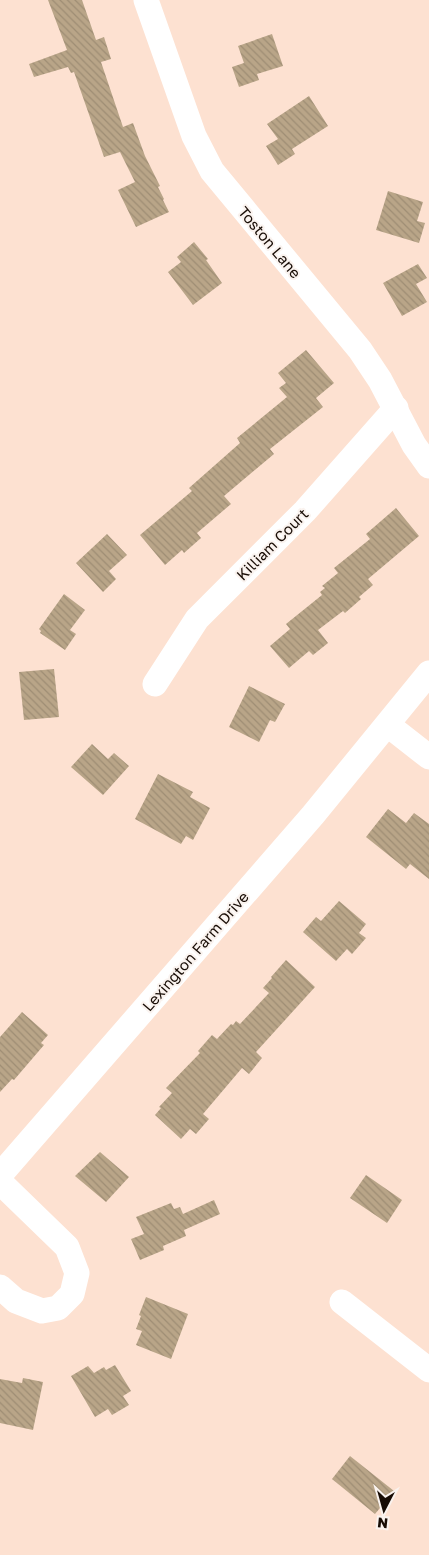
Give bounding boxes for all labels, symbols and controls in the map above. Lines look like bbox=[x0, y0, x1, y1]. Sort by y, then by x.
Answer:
street label: Toston Lane bbox=[235, 203, 305, 282]
street label: Killiam Court bbox=[232, 504, 312, 584]
street label: Lexington Farm Drive bbox=[138, 887, 252, 1015]
north arrow bbox=[359, 1485, 409, 1535]
text: N bbox=[376, 1514, 389, 1532]

